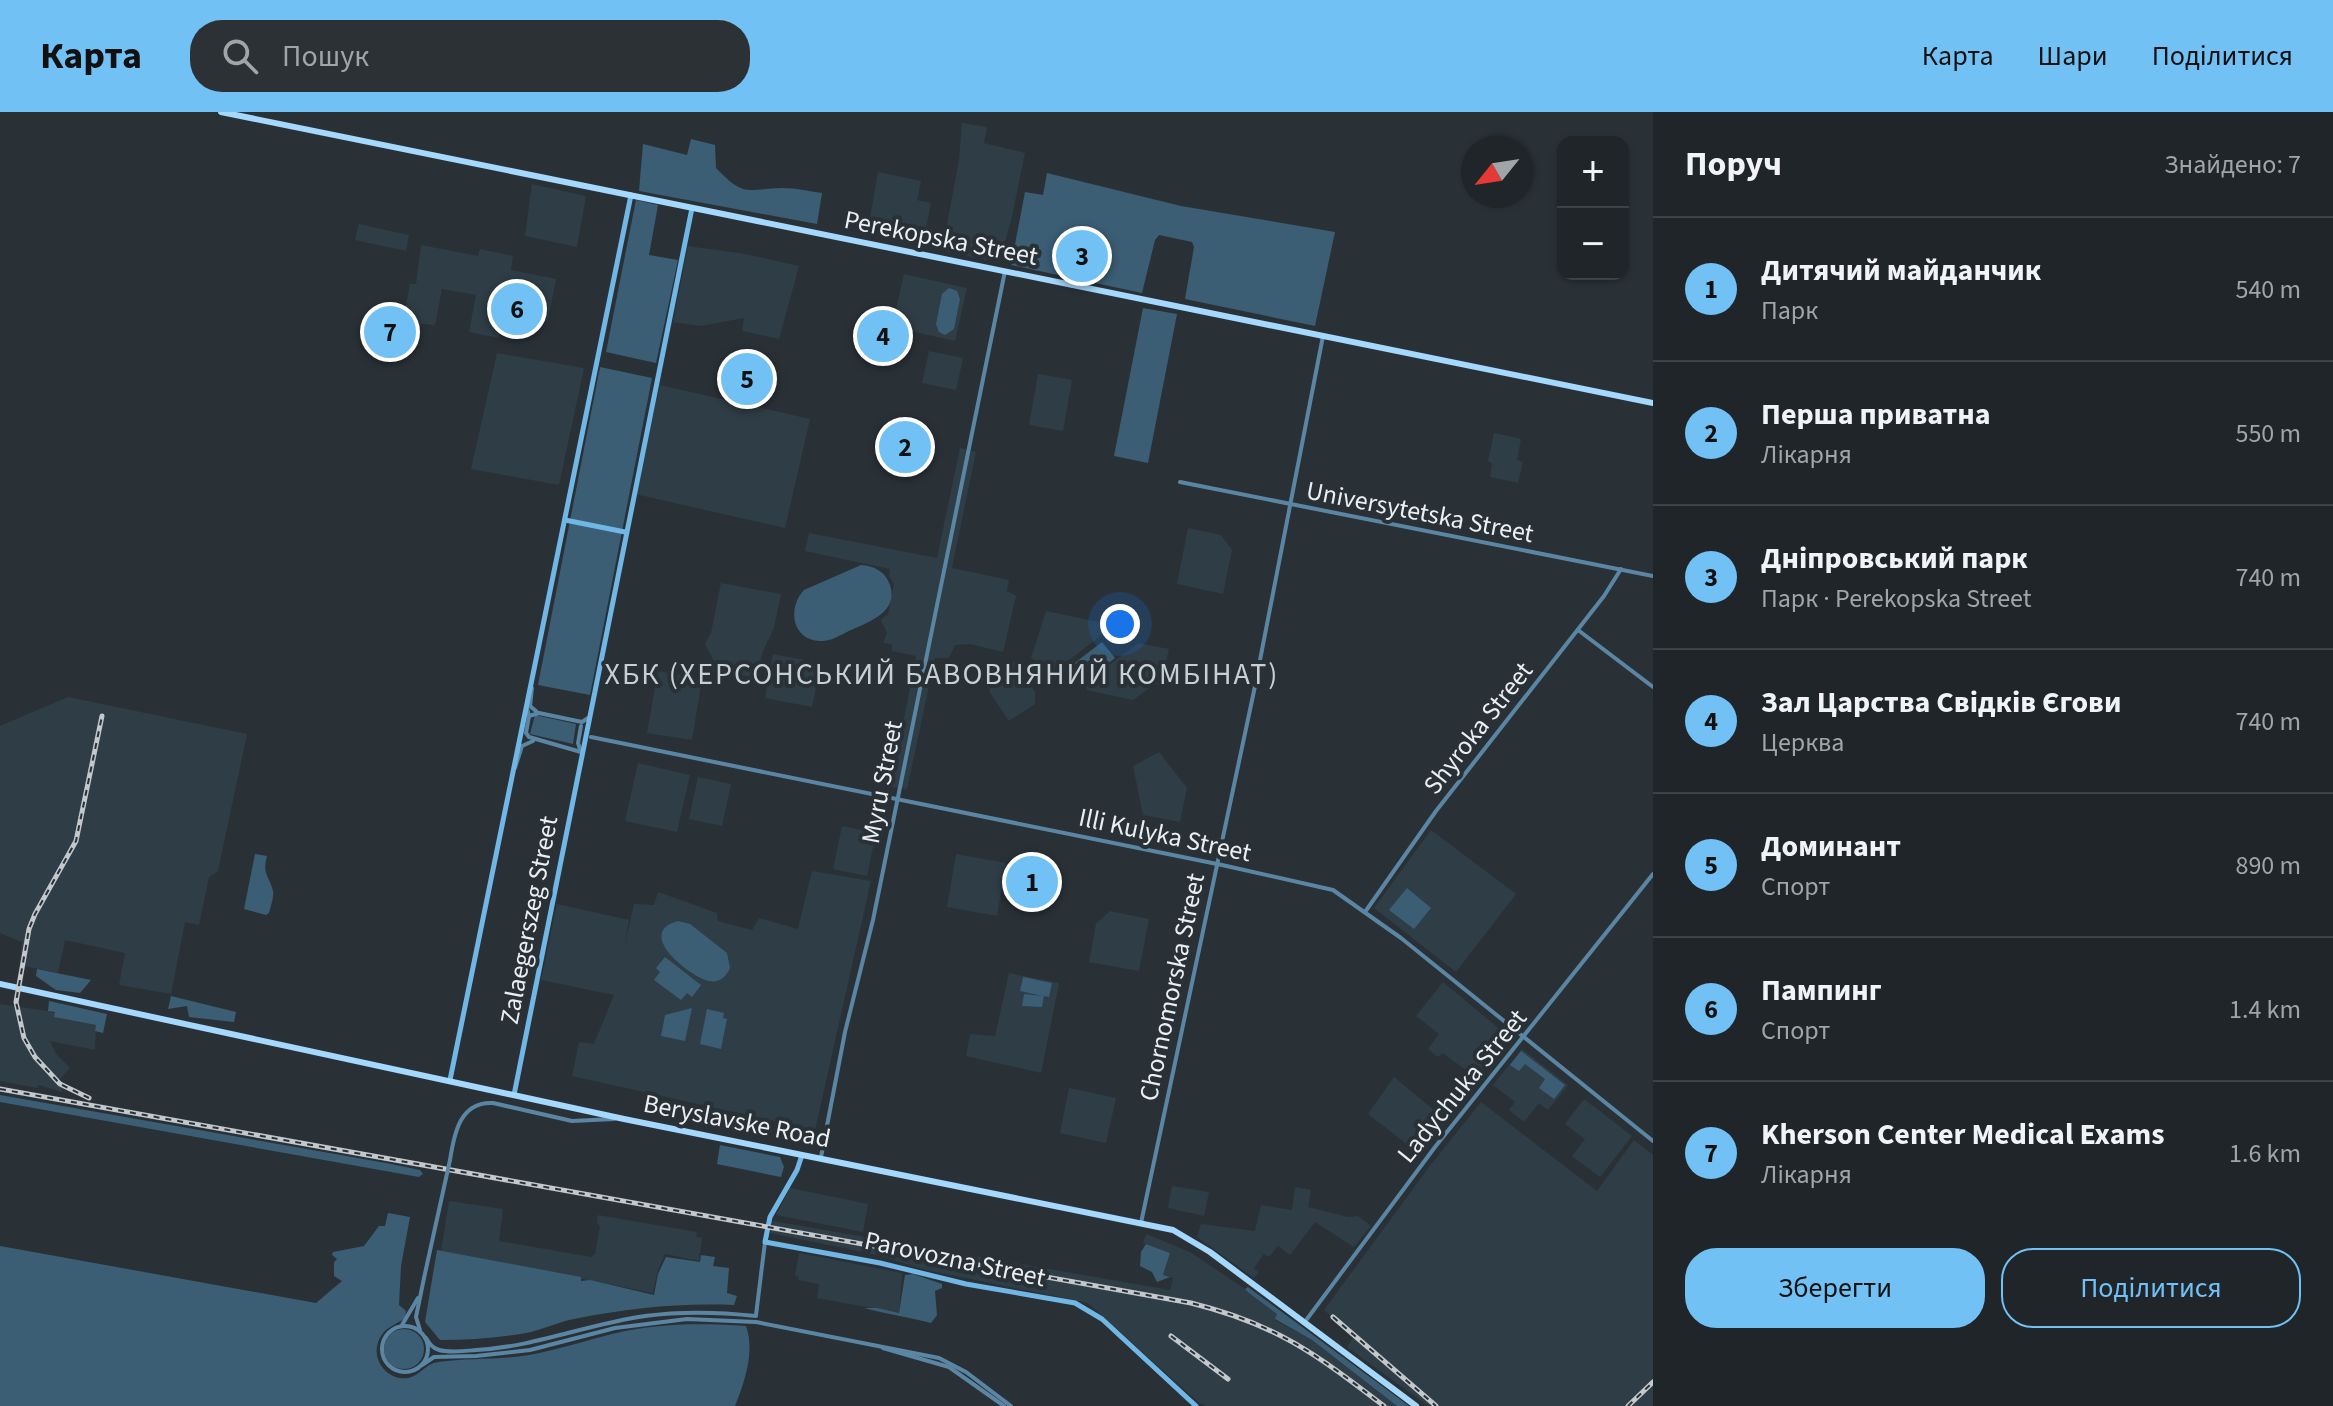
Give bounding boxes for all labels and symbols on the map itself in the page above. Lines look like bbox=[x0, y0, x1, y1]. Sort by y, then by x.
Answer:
north arrow bbox=[1461, 136, 1533, 208]
street label: Perekopska Street bbox=[841, 201, 1041, 275]
pin: 3 bbox=[1056, 226, 1108, 286]
pin: 6 bbox=[491, 279, 543, 339]
pin: 7 bbox=[364, 302, 416, 362]
pin: 4 bbox=[857, 306, 909, 366]
pin: 5 bbox=[721, 349, 773, 409]
pin: 2 bbox=[879, 417, 931, 477]
street label: Universytetska Street bbox=[1303, 472, 1537, 552]
your location bbox=[1100, 604, 1140, 644]
district label: ХБК (ХЕРСОНСЬКИЙ БАВОВНЯНИЙ КОМБІНАТ) bbox=[605, 653, 1279, 696]
street label: Shyroka Street bbox=[1414, 654, 1542, 802]
street label: Myru Street bbox=[852, 717, 912, 847]
street label: Illi Kulyka Street bbox=[1075, 799, 1255, 871]
street label: Zalaegerszeg Street bbox=[491, 813, 567, 1027]
pin: 1 bbox=[1006, 852, 1058, 912]
street label: Chornomorska Street bbox=[1130, 870, 1214, 1104]
street label: Ladychuka Street bbox=[1388, 1001, 1536, 1171]
street label: Beryslavske Road bbox=[640, 1085, 834, 1157]
street label: Parovozna Street bbox=[861, 1222, 1049, 1296]

